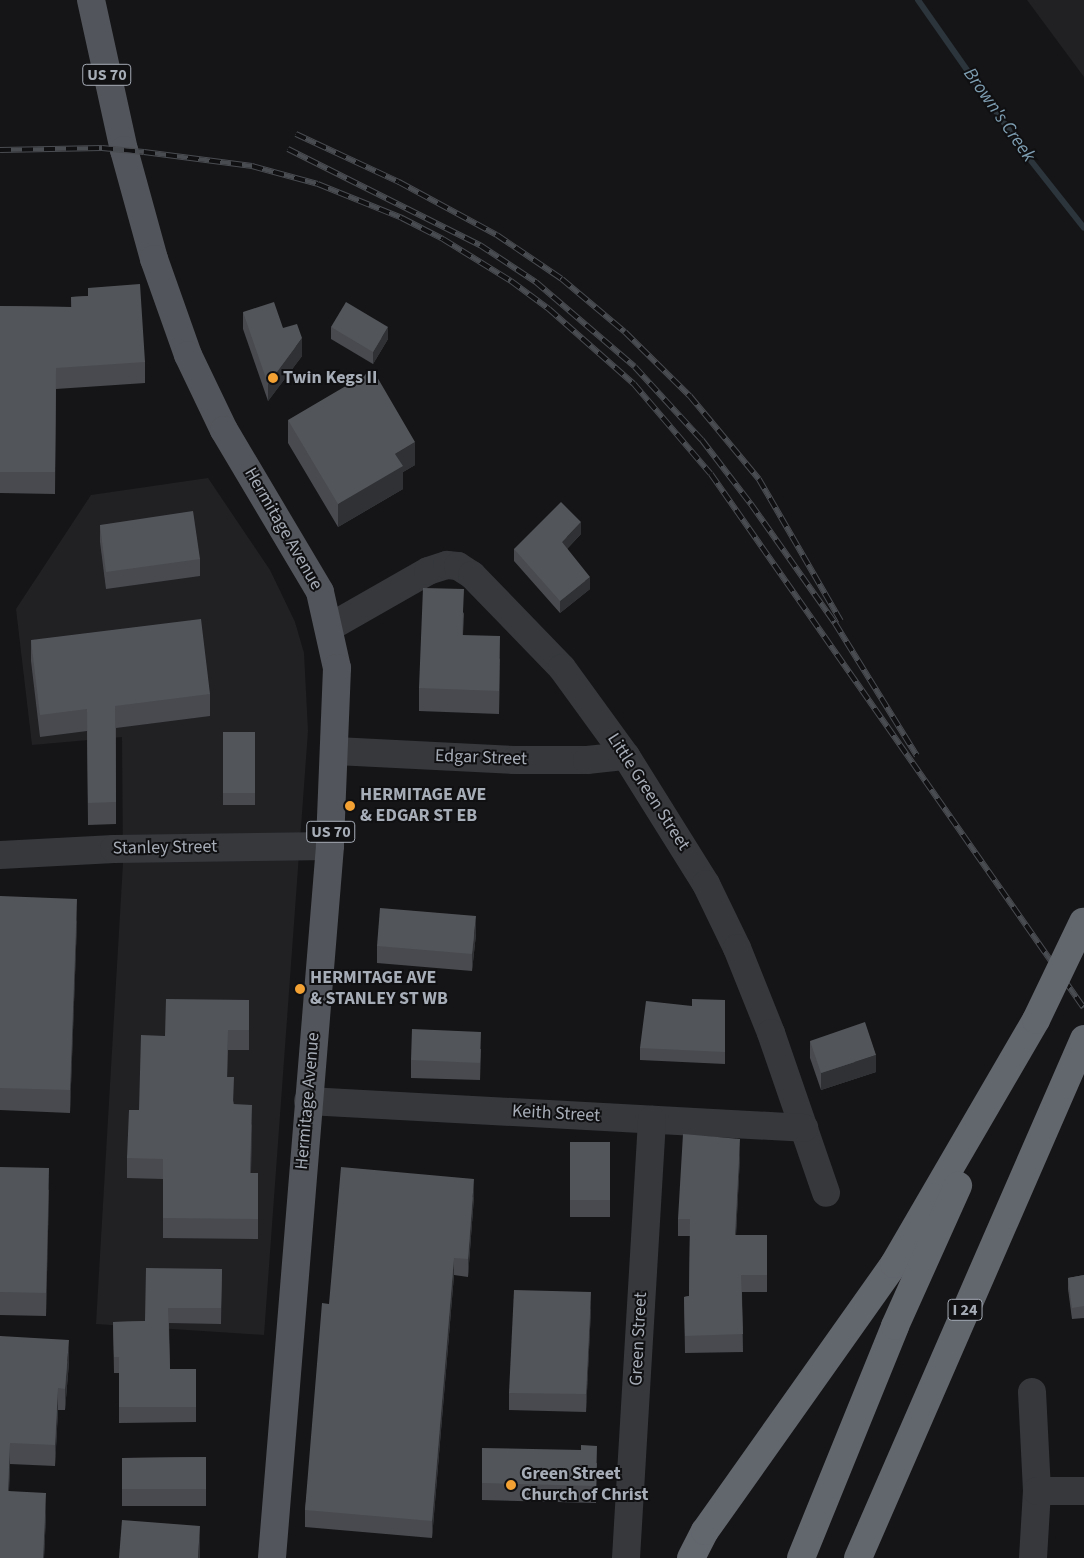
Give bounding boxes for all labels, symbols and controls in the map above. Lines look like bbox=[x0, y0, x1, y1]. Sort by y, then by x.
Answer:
road number: US 70 bbox=[82, 62, 132, 88]
water label: Brown's Creek bbox=[958, 63, 1040, 167]
place label: Twin Kegs II bbox=[283, 367, 377, 389]
marker: Twin Kegs II bbox=[267, 372, 279, 384]
street label: Hermitage Avenue bbox=[239, 464, 327, 594]
street label: Little Green Street bbox=[602, 729, 694, 855]
street label: Edgar Street bbox=[435, 746, 527, 770]
place label: HERMITAGE AVE & EDGAR ST EB bbox=[360, 785, 486, 828]
marker: HERMITAGE AVE & EDGAR ST EB bbox=[344, 800, 356, 812]
road number: US 70 bbox=[306, 819, 356, 846]
street label: Stanley Street bbox=[113, 836, 217, 860]
place label: HERMITAGE AVE & STANLEY ST WB bbox=[310, 968, 448, 1011]
marker: HERMITAGE AVE & STANLEY ST WB bbox=[294, 983, 306, 995]
street label: Hermitage Avenue bbox=[291, 1031, 325, 1171]
street label: Keith Street bbox=[511, 1101, 601, 1127]
street label: Green Street bbox=[626, 1292, 652, 1386]
road number: I 24 bbox=[948, 1296, 982, 1324]
place label: Green Street Church of Christ bbox=[521, 1464, 648, 1506]
marker: Green Street Church of Christ bbox=[505, 1479, 517, 1491]

